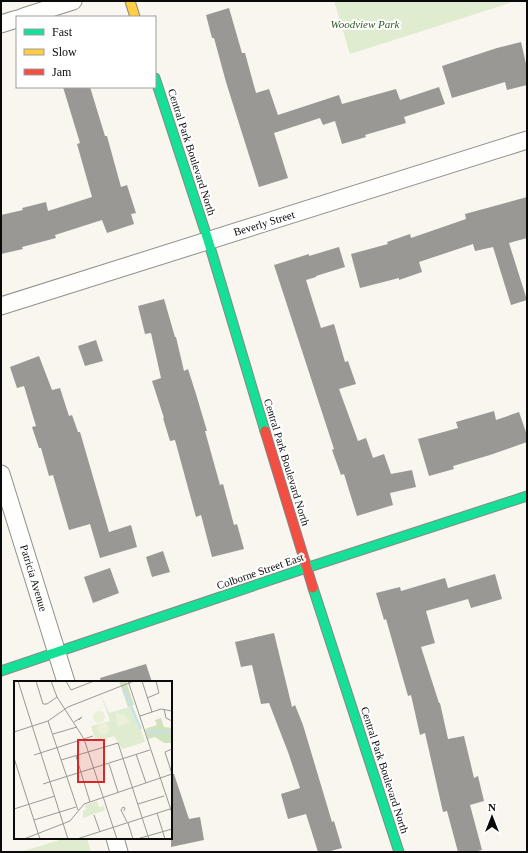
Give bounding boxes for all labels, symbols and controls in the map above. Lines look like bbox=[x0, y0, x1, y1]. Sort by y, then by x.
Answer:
legend bbox=[16, 16, 156, 88]
park label: Woodview Park bbox=[331, 18, 401, 30]
text: Fast bbox=[52, 25, 73, 39]
text: Slow bbox=[52, 45, 77, 59]
text: Jam bbox=[52, 65, 72, 79]
street label: Central Park Boulevard North bbox=[166, 87, 218, 217]
street label: Beverly Street bbox=[232, 208, 296, 238]
street label: Central Park Boulevard North bbox=[262, 397, 312, 527]
street label: Patricia Avenue bbox=[18, 543, 50, 613]
street label: Colborne Street East bbox=[215, 551, 305, 591]
inset map bbox=[14, 681, 172, 839]
street label: Central Park Boulevard North bbox=[359, 705, 411, 835]
north arrow bbox=[472, 797, 512, 837]
text: N bbox=[488, 801, 496, 813]

